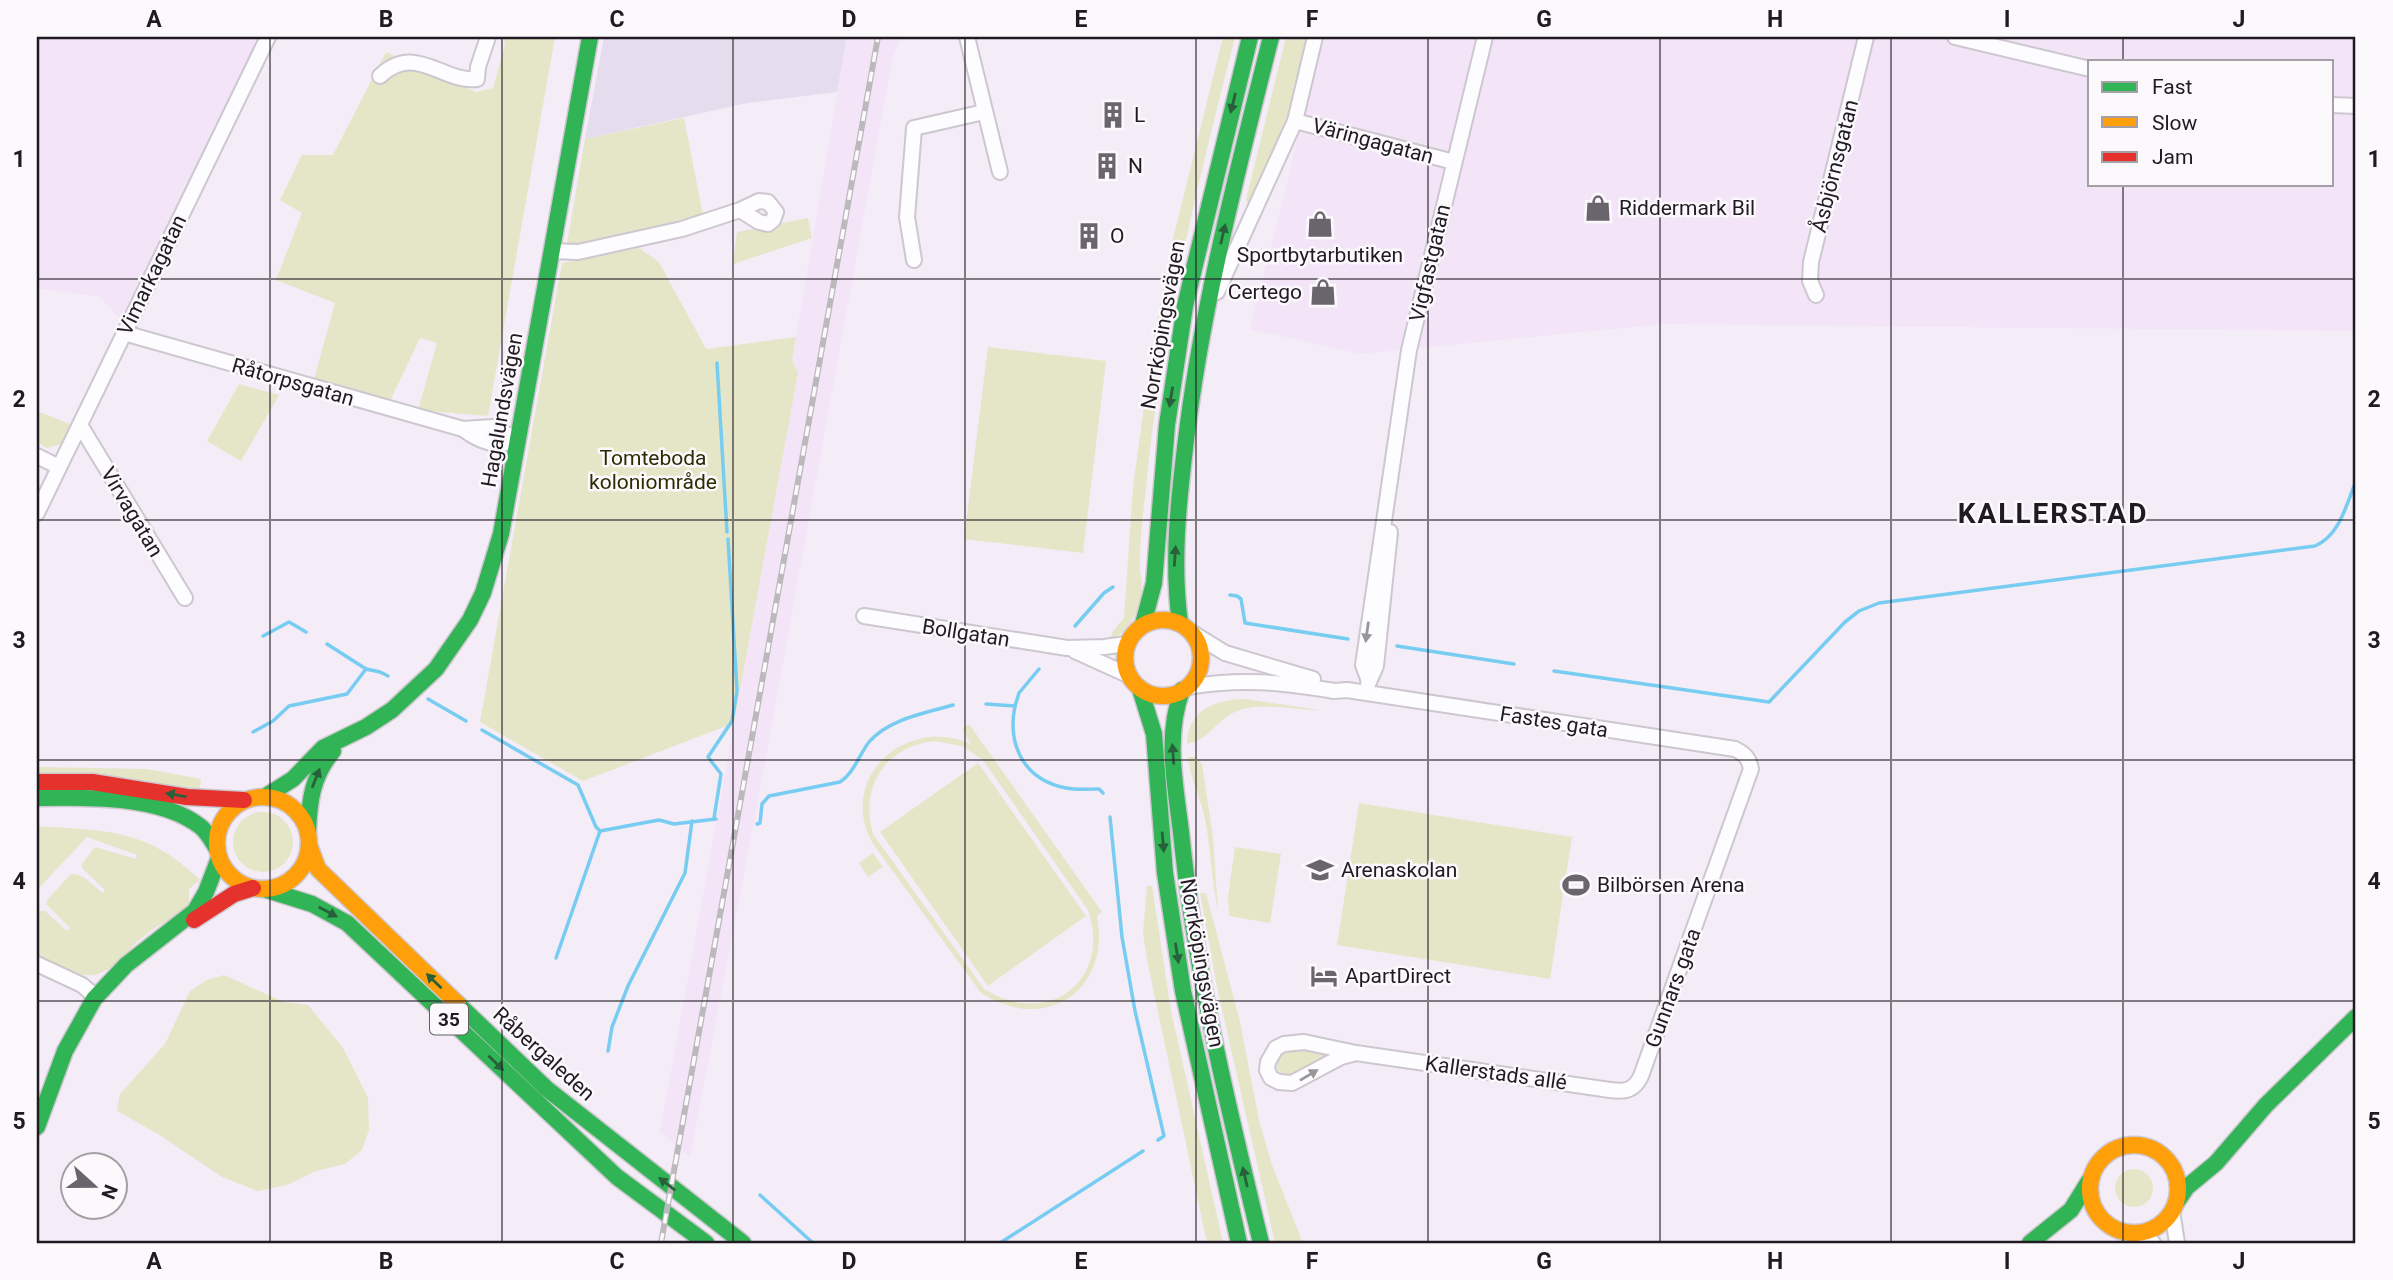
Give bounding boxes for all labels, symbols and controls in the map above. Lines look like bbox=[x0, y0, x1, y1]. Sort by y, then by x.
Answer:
text: A bbox=[146, 6, 162, 33]
text: B bbox=[379, 6, 393, 33]
text: C bbox=[609, 6, 625, 33]
text: D bbox=[842, 6, 856, 33]
text: E bbox=[1075, 6, 1088, 33]
text: F bbox=[1306, 6, 1319, 33]
text: G bbox=[1536, 6, 1552, 33]
text: H bbox=[1767, 6, 1783, 33]
text: I bbox=[2004, 6, 2010, 33]
text: J bbox=[2233, 6, 2245, 33]
legend bbox=[2088, 60, 2334, 186]
text: Fast bbox=[2152, 75, 2193, 99]
one-way arrow bbox=[1227, 92, 1238, 114]
street label: Åsbjörnsgatan bbox=[1807, 97, 1863, 235]
building icon: L bbox=[1098, 100, 1128, 130]
place label: L bbox=[1134, 103, 1145, 127]
text: Slow bbox=[2152, 111, 2198, 135]
street label: Väringagatan bbox=[1310, 113, 1436, 169]
text: Jam bbox=[2152, 145, 2193, 169]
text: 1 bbox=[12, 146, 26, 173]
text: 1 bbox=[2367, 146, 2381, 173]
building icon: N bbox=[1092, 151, 1122, 181]
place label: N bbox=[1128, 154, 1143, 178]
shop icon: Riddermark Bil bbox=[1583, 193, 1613, 223]
place label: Riddermark Bil bbox=[1619, 196, 1755, 220]
street label: Vigfastgatan bbox=[1405, 202, 1455, 324]
shop icon: Sportbytarbutiken bbox=[1305, 209, 1335, 239]
street label: Vimarkagatan bbox=[113, 211, 191, 339]
building icon: O bbox=[1074, 221, 1104, 251]
one-way arrow bbox=[1218, 223, 1229, 245]
place label: O bbox=[1110, 224, 1124, 248]
street label: Norrköpingsvägen bbox=[1136, 239, 1190, 411]
place label: Sportbytarbutiken bbox=[1237, 243, 1403, 267]
shop icon: Certego bbox=[1308, 277, 1338, 307]
place label: Certego bbox=[1228, 280, 1302, 304]
street label: Hagalundsvägen bbox=[477, 331, 527, 489]
street label: Råtorpsgatan bbox=[229, 353, 357, 411]
text: 2 bbox=[12, 386, 26, 413]
one-way arrow bbox=[1166, 386, 1177, 408]
text: 2 bbox=[2367, 386, 2381, 413]
park label: Tomteboda koloniområde bbox=[589, 446, 717, 494]
street label: Virvagatan bbox=[96, 463, 168, 561]
district label: KALLERSTAD bbox=[1958, 497, 2148, 530]
one-way arrow bbox=[1170, 544, 1181, 566]
street label: Bollgatan bbox=[920, 614, 1012, 652]
one-way arrow bbox=[1361, 621, 1372, 643]
text: 3 bbox=[12, 627, 26, 654]
text: 3 bbox=[2367, 627, 2381, 654]
street label: Fastes gata bbox=[1498, 702, 1610, 742]
one-way arrow bbox=[1167, 743, 1178, 765]
one-way arrow bbox=[310, 768, 321, 789]
one-way arrow bbox=[165, 789, 187, 800]
one-way arrow bbox=[1158, 831, 1169, 853]
school or university icon: Arenaskolan bbox=[1305, 855, 1335, 885]
place label: Arenaskolan bbox=[1341, 858, 1457, 882]
text: 4 bbox=[12, 868, 26, 895]
text: 4 bbox=[2367, 868, 2381, 895]
sports icon: Bilbörsen Arena bbox=[1561, 870, 1591, 900]
place label: Bilbörsen Arena bbox=[1597, 873, 1745, 897]
street label: Norrköpingsvägen bbox=[1175, 877, 1229, 1049]
one-way arrow bbox=[318, 905, 338, 917]
street label: Gunnars gata bbox=[1640, 925, 1706, 1051]
one-way arrow bbox=[1172, 942, 1183, 964]
hotel icon: ApartDirect bbox=[1309, 961, 1339, 991]
place label: ApartDirect bbox=[1345, 964, 1451, 988]
one-way arrow bbox=[426, 973, 443, 989]
street label: Råbergaleden bbox=[488, 1002, 600, 1106]
road number: 35 bbox=[430, 1004, 468, 1035]
street label: Kallerstads allé bbox=[1424, 1051, 1568, 1095]
one-way arrow bbox=[487, 1055, 504, 1071]
one-way arrow bbox=[1300, 1069, 1319, 1081]
text: 5 bbox=[12, 1108, 26, 1135]
text: 5 bbox=[2367, 1108, 2381, 1135]
north arrow bbox=[60, 1150, 130, 1220]
one-way arrow bbox=[1239, 1166, 1250, 1188]
one-way arrow bbox=[658, 1177, 676, 1192]
text: N bbox=[96, 1182, 123, 1202]
text: A bbox=[146, 1248, 162, 1275]
text: B bbox=[379, 1248, 393, 1275]
text: C bbox=[609, 1248, 625, 1275]
text: D bbox=[842, 1248, 856, 1275]
text: E bbox=[1075, 1248, 1088, 1275]
text: F bbox=[1306, 1248, 1319, 1275]
text: G bbox=[1536, 1248, 1552, 1275]
text: H bbox=[1767, 1248, 1783, 1275]
text: I bbox=[2004, 1248, 2010, 1275]
text: J bbox=[2233, 1248, 2245, 1275]

